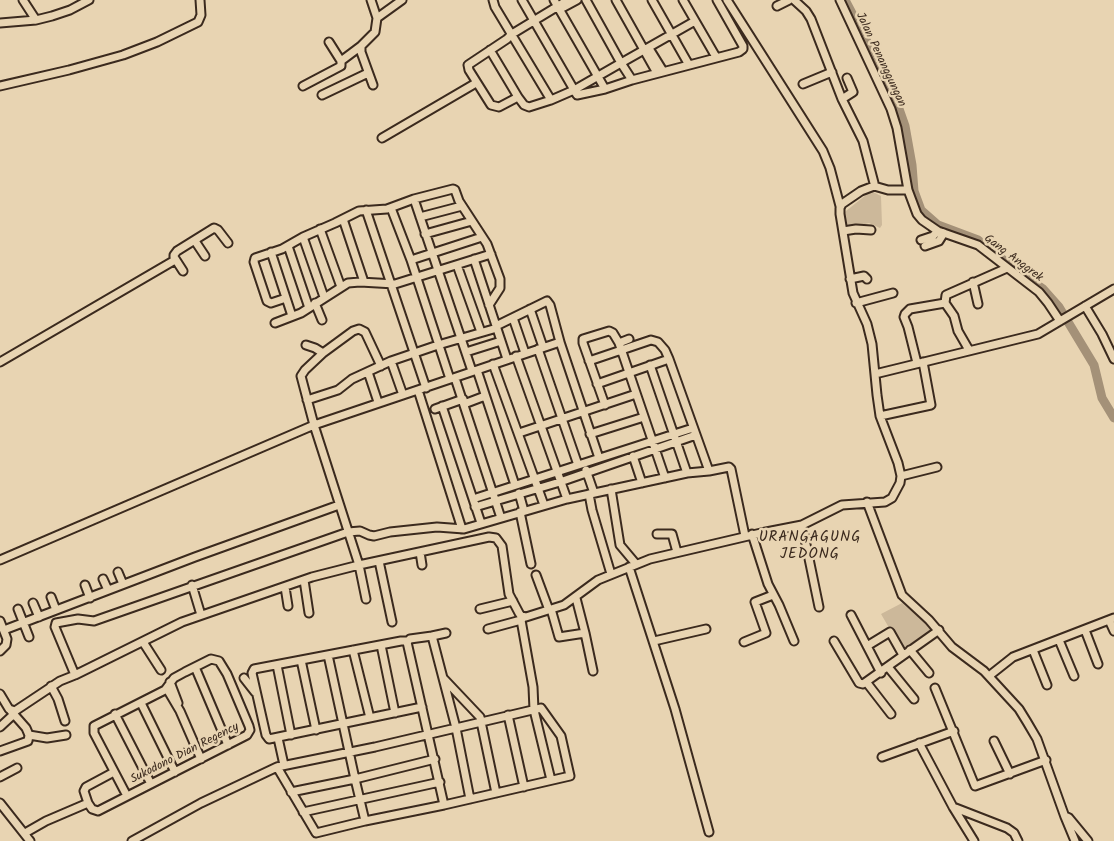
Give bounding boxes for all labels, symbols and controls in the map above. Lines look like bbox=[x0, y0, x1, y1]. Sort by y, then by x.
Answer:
street label: Jalan Penanggungan bbox=[852, 10, 908, 110]
street label: Gang Anggrek bbox=[981, 232, 1045, 286]
district label: URANGAGUNG JEDONG bbox=[757, 529, 863, 564]
street label: Sukodono Dian Regency bbox=[128, 720, 242, 788]

